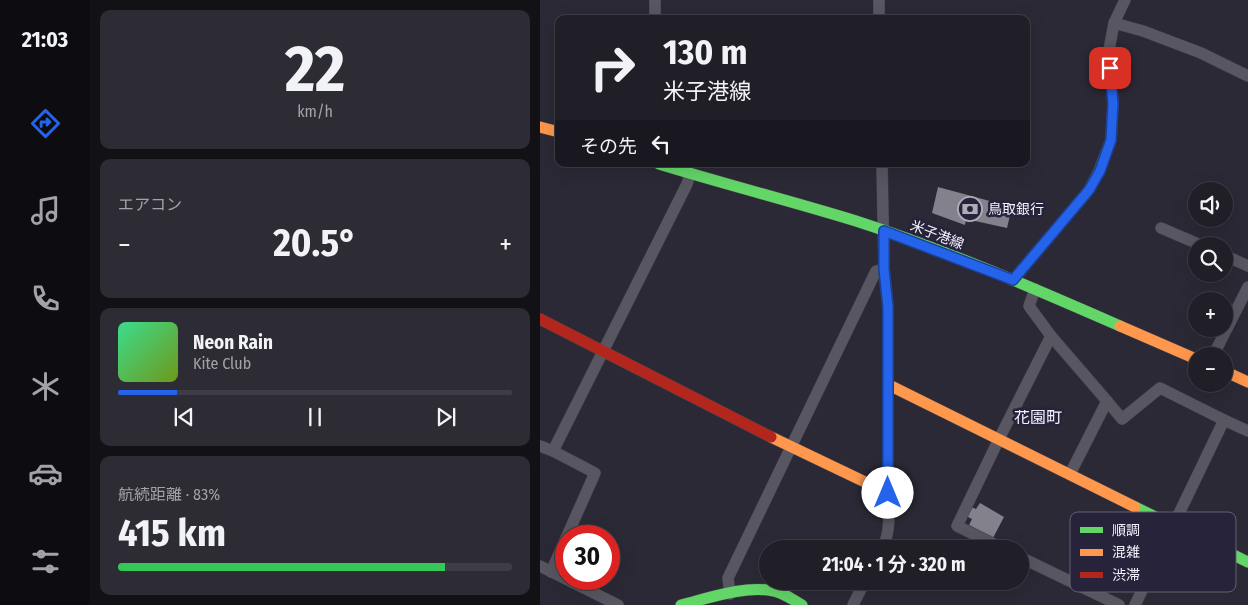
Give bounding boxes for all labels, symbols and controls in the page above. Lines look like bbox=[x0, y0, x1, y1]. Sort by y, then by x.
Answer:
text: 21:03 bbox=[22, 26, 68, 53]
text: 22 bbox=[285, 30, 345, 108]
text: 130 m bbox=[663, 31, 747, 73]
icon: right bbox=[580, 35, 645, 100]
pin bbox=[1089, 47, 1131, 89]
icon: arrive bbox=[1096, 54, 1124, 82]
text: 米子港線 bbox=[663, 78, 751, 105]
text: km/h bbox=[297, 102, 333, 121]
icon: directions bbox=[28, 106, 63, 141]
icon: left bbox=[647, 130, 675, 158]
text: その先 bbox=[580, 135, 637, 158]
map controls bbox=[1188, 182, 1233, 392]
button: sound bbox=[1188, 182, 1233, 227]
icon: music bbox=[28, 193, 63, 228]
text: エアコン bbox=[118, 195, 182, 214]
bank icon: 鳥取銀行 bbox=[957, 196, 983, 222]
place label: 鳥取銀行 bbox=[988, 201, 1044, 218]
street label: 米子港線 bbox=[908, 217, 966, 253]
text: 20.5° bbox=[273, 220, 357, 266]
text: − bbox=[118, 228, 131, 261]
text: + bbox=[499, 228, 512, 261]
button: search bbox=[1188, 237, 1233, 282]
icon: phone bbox=[28, 281, 63, 316]
button: + bbox=[1188, 292, 1233, 337]
text: Neon Rain bbox=[193, 331, 273, 354]
button: − bbox=[1188, 347, 1233, 392]
text: Kite Club bbox=[193, 354, 251, 373]
icon: climate bbox=[28, 369, 63, 404]
icon: previous bbox=[170, 403, 198, 431]
icon: pause bbox=[301, 403, 329, 431]
icon: next bbox=[432, 403, 460, 431]
district label: 花園町 bbox=[1014, 408, 1062, 427]
icon: car bbox=[28, 456, 63, 491]
position arrow bbox=[861, 466, 913, 518]
text: 航続距離 · 83% bbox=[118, 485, 220, 504]
text: 415 km bbox=[118, 510, 226, 556]
legend bbox=[1070, 512, 1236, 592]
text: 順調 bbox=[1112, 522, 1140, 539]
speed limit sign: 30 bbox=[555, 525, 620, 590]
icon: filters bbox=[28, 544, 63, 579]
text: 混雑 bbox=[1112, 544, 1140, 561]
text: 21:04 · 1 分 · 320 m bbox=[823, 553, 965, 576]
text: 渋滞 bbox=[1112, 567, 1140, 584]

